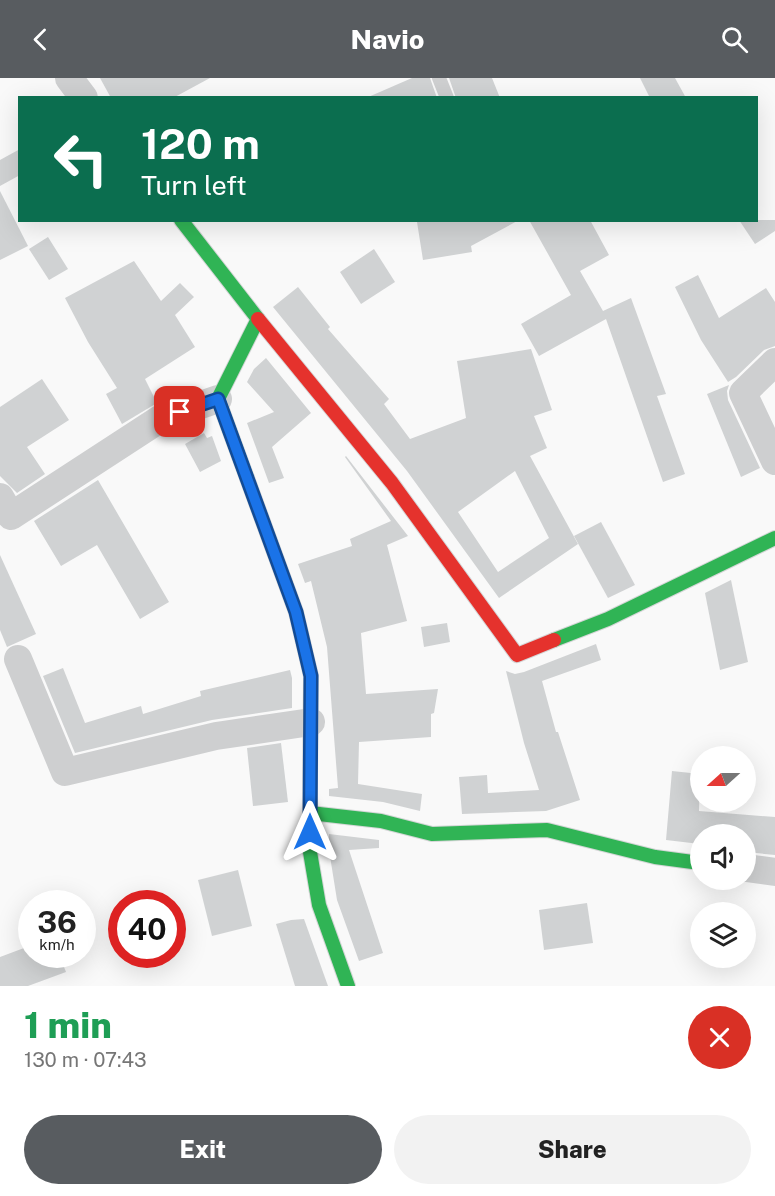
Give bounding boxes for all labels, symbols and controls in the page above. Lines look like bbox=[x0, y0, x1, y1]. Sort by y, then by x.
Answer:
icon: back bbox=[24, 23, 57, 56]
text: Navio bbox=[351, 23, 424, 55]
icon: search bbox=[718, 23, 751, 56]
text: 120 m bbox=[141, 119, 260, 168]
icon: left bbox=[42, 120, 120, 198]
text: Turn left bbox=[141, 169, 247, 201]
pin bbox=[154, 386, 205, 437]
icon: arrive bbox=[163, 395, 196, 428]
north arrow bbox=[690, 746, 756, 812]
map controls bbox=[690, 746, 756, 968]
position arrow bbox=[278, 800, 342, 864]
button: sound bbox=[690, 824, 756, 890]
speed limit sign: 40 bbox=[108, 890, 186, 968]
button: layers bbox=[690, 902, 756, 968]
text: 36 bbox=[37, 904, 77, 940]
text: km/h bbox=[39, 936, 75, 953]
text: 1 min bbox=[24, 1004, 112, 1046]
button: close bbox=[688, 1006, 751, 1069]
text: 130 m · 07:43 bbox=[24, 1048, 147, 1072]
button: Exit bbox=[24, 1115, 382, 1184]
button: Share bbox=[394, 1115, 751, 1184]

